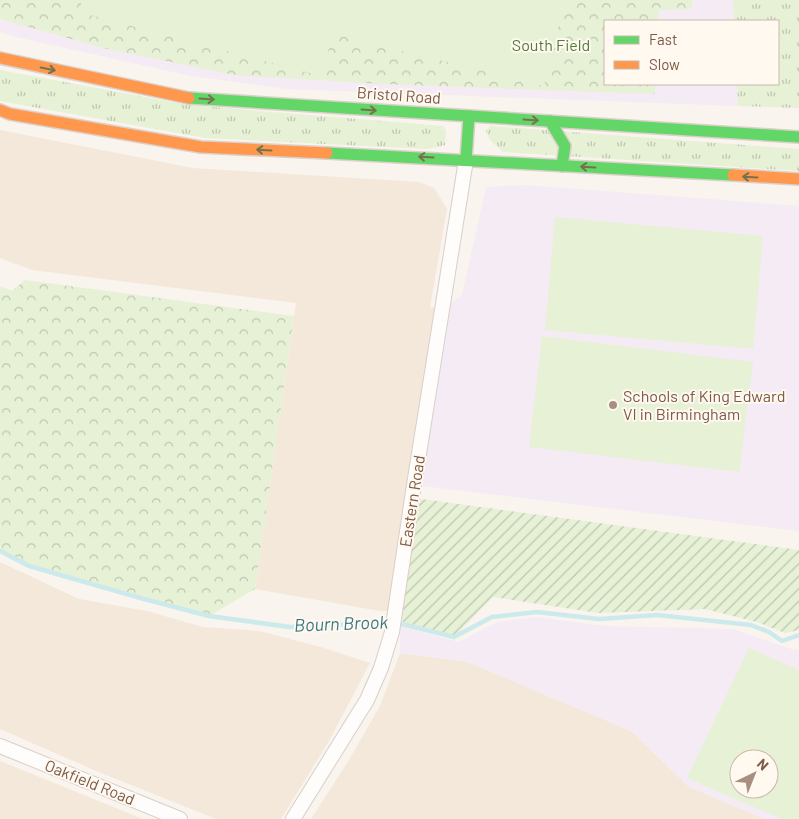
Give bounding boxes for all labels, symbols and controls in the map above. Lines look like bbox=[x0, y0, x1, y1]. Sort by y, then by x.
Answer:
legend bbox=[604, 20, 779, 85]
text: Fast bbox=[649, 30, 677, 48]
park label: South Field bbox=[512, 35, 590, 54]
text: Slow bbox=[649, 55, 680, 73]
one-way arrow bbox=[39, 64, 55, 74]
street label: Bristol Road bbox=[356, 82, 442, 107]
one-way arrow bbox=[199, 95, 215, 104]
one-way arrow bbox=[361, 105, 377, 114]
one-way arrow bbox=[523, 116, 539, 125]
one-way arrow bbox=[256, 145, 272, 154]
one-way arrow bbox=[418, 153, 434, 162]
one-way arrow bbox=[580, 163, 596, 172]
one-way arrow bbox=[743, 172, 759, 181]
place label: Schools of King Edward VI in Birmingham bbox=[623, 386, 785, 423]
marker: Schools of King Edward VI in Birmingham bbox=[607, 399, 619, 411]
street label: Eastern Road bbox=[395, 454, 428, 548]
water label: Bourn Brook bbox=[294, 610, 389, 636]
north arrow bbox=[729, 749, 779, 799]
street label: Oakfield Road bbox=[42, 755, 138, 808]
text: N bbox=[754, 755, 772, 774]

